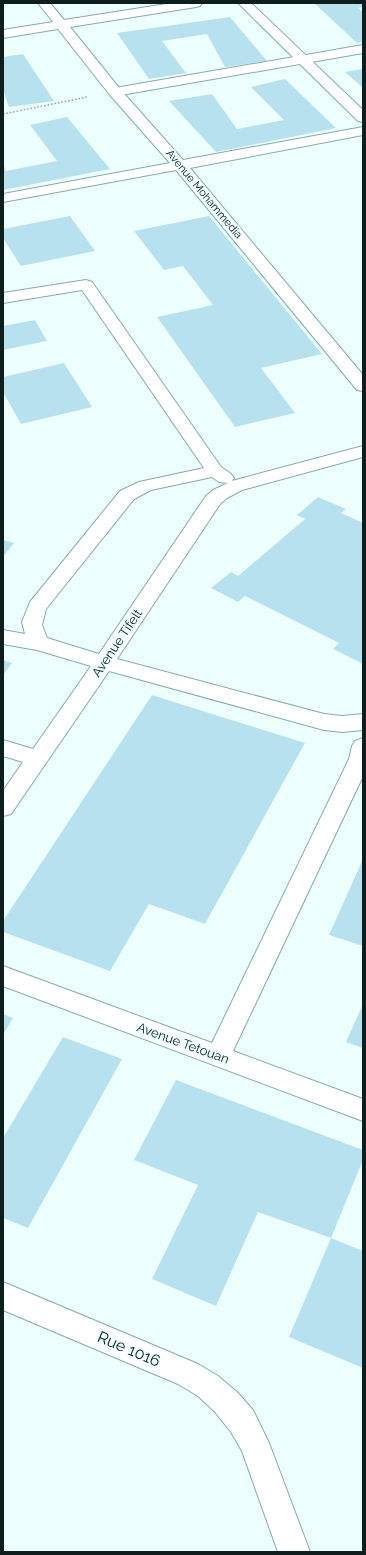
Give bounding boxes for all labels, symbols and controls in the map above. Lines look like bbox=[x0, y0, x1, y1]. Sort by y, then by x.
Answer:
street label: Avenue Mohammedia bbox=[163, 147, 245, 241]
street label: Avenue Tifelt bbox=[89, 606, 146, 680]
street label: Avenue Tetouan bbox=[135, 1019, 231, 1067]
street label: Rue 1016 bbox=[95, 1327, 163, 1371]

